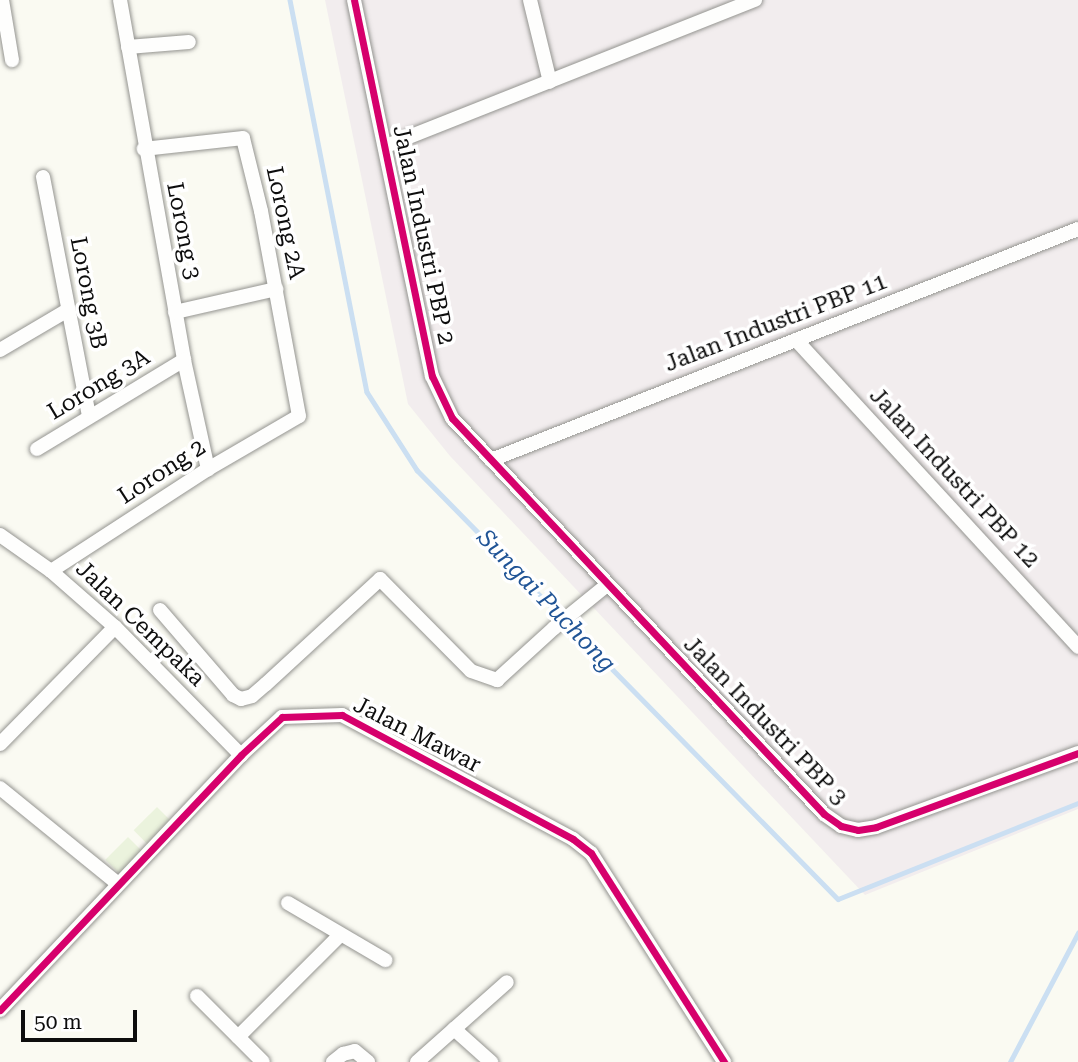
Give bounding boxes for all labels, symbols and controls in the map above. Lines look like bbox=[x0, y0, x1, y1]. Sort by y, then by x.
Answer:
street label: Jalan Industri PBP 2 bbox=[386, 123, 460, 347]
street label: Lorong 2A bbox=[260, 164, 310, 282]
street label: Lorong 3 bbox=[160, 180, 206, 282]
street label: Lorong 3B bbox=[64, 235, 112, 351]
street label: Jalan Industri PBP 11 bbox=[661, 268, 891, 378]
street label: Lorong 3A bbox=[43, 344, 155, 426]
street label: Jalan Industri PBP 12 bbox=[863, 382, 1045, 574]
street label: Lorong 2 bbox=[113, 434, 211, 510]
water label: Sungai Puchong bbox=[471, 524, 621, 678]
street label: Jalan Cempaka bbox=[70, 555, 210, 693]
street label: Jalan Industri PBP 3 bbox=[677, 631, 853, 811]
street label: Jalan Mawar bbox=[349, 691, 485, 779]
scale bar bbox=[24, 996, 140, 1040]
text: 50 m bbox=[34, 1010, 82, 1034]

